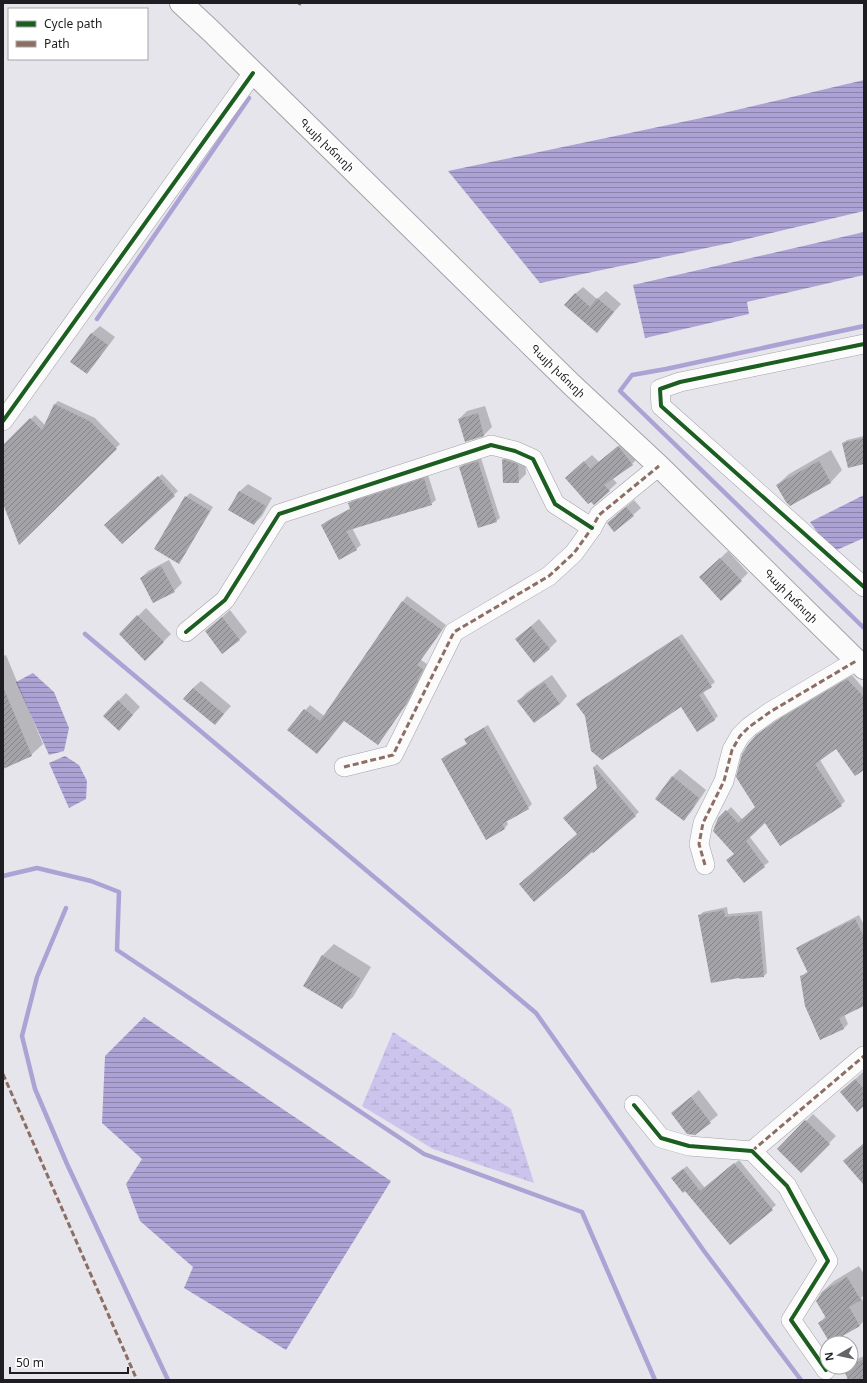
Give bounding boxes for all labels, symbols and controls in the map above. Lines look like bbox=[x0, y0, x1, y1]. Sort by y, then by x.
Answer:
legend bbox=[8, 8, 148, 60]
text: Cycle path bbox=[44, 15, 102, 32]
text: Path bbox=[44, 35, 70, 52]
street label: Գայի խճուղի bbox=[297, 115, 358, 175]
street label: Գայի խճուղի bbox=[528, 341, 589, 401]
street label: Գայի խճուղի bbox=[761, 565, 822, 626]
north arrow bbox=[819, 1335, 859, 1375]
scale bar bbox=[10, 1349, 128, 1375]
text: N bbox=[821, 1351, 837, 1362]
text: 50 m bbox=[16, 1354, 44, 1371]

